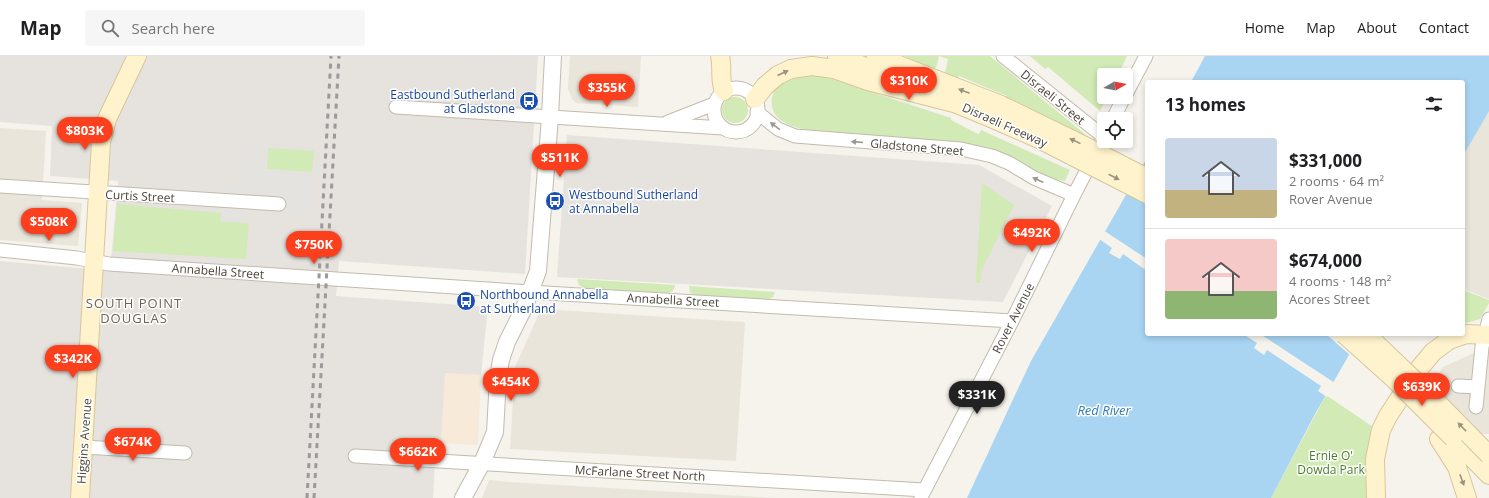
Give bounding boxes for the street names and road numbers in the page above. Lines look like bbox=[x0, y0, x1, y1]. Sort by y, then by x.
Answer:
street label: Disraeli Street bbox=[1017, 66, 1089, 128]
street label: Disraeli Freeway bbox=[960, 99, 1051, 152]
street label: Gladstone Street bbox=[870, 134, 964, 160]
street label: Curtis Street bbox=[105, 186, 175, 206]
street label: Annabella Street bbox=[171, 259, 265, 283]
street label: Rover Avenue bbox=[988, 280, 1038, 356]
street label: Annabella Street bbox=[626, 289, 720, 311]
street label: Higgins Avenue bbox=[73, 397, 95, 484]
street label: McFarlane Street North bbox=[574, 461, 706, 485]

